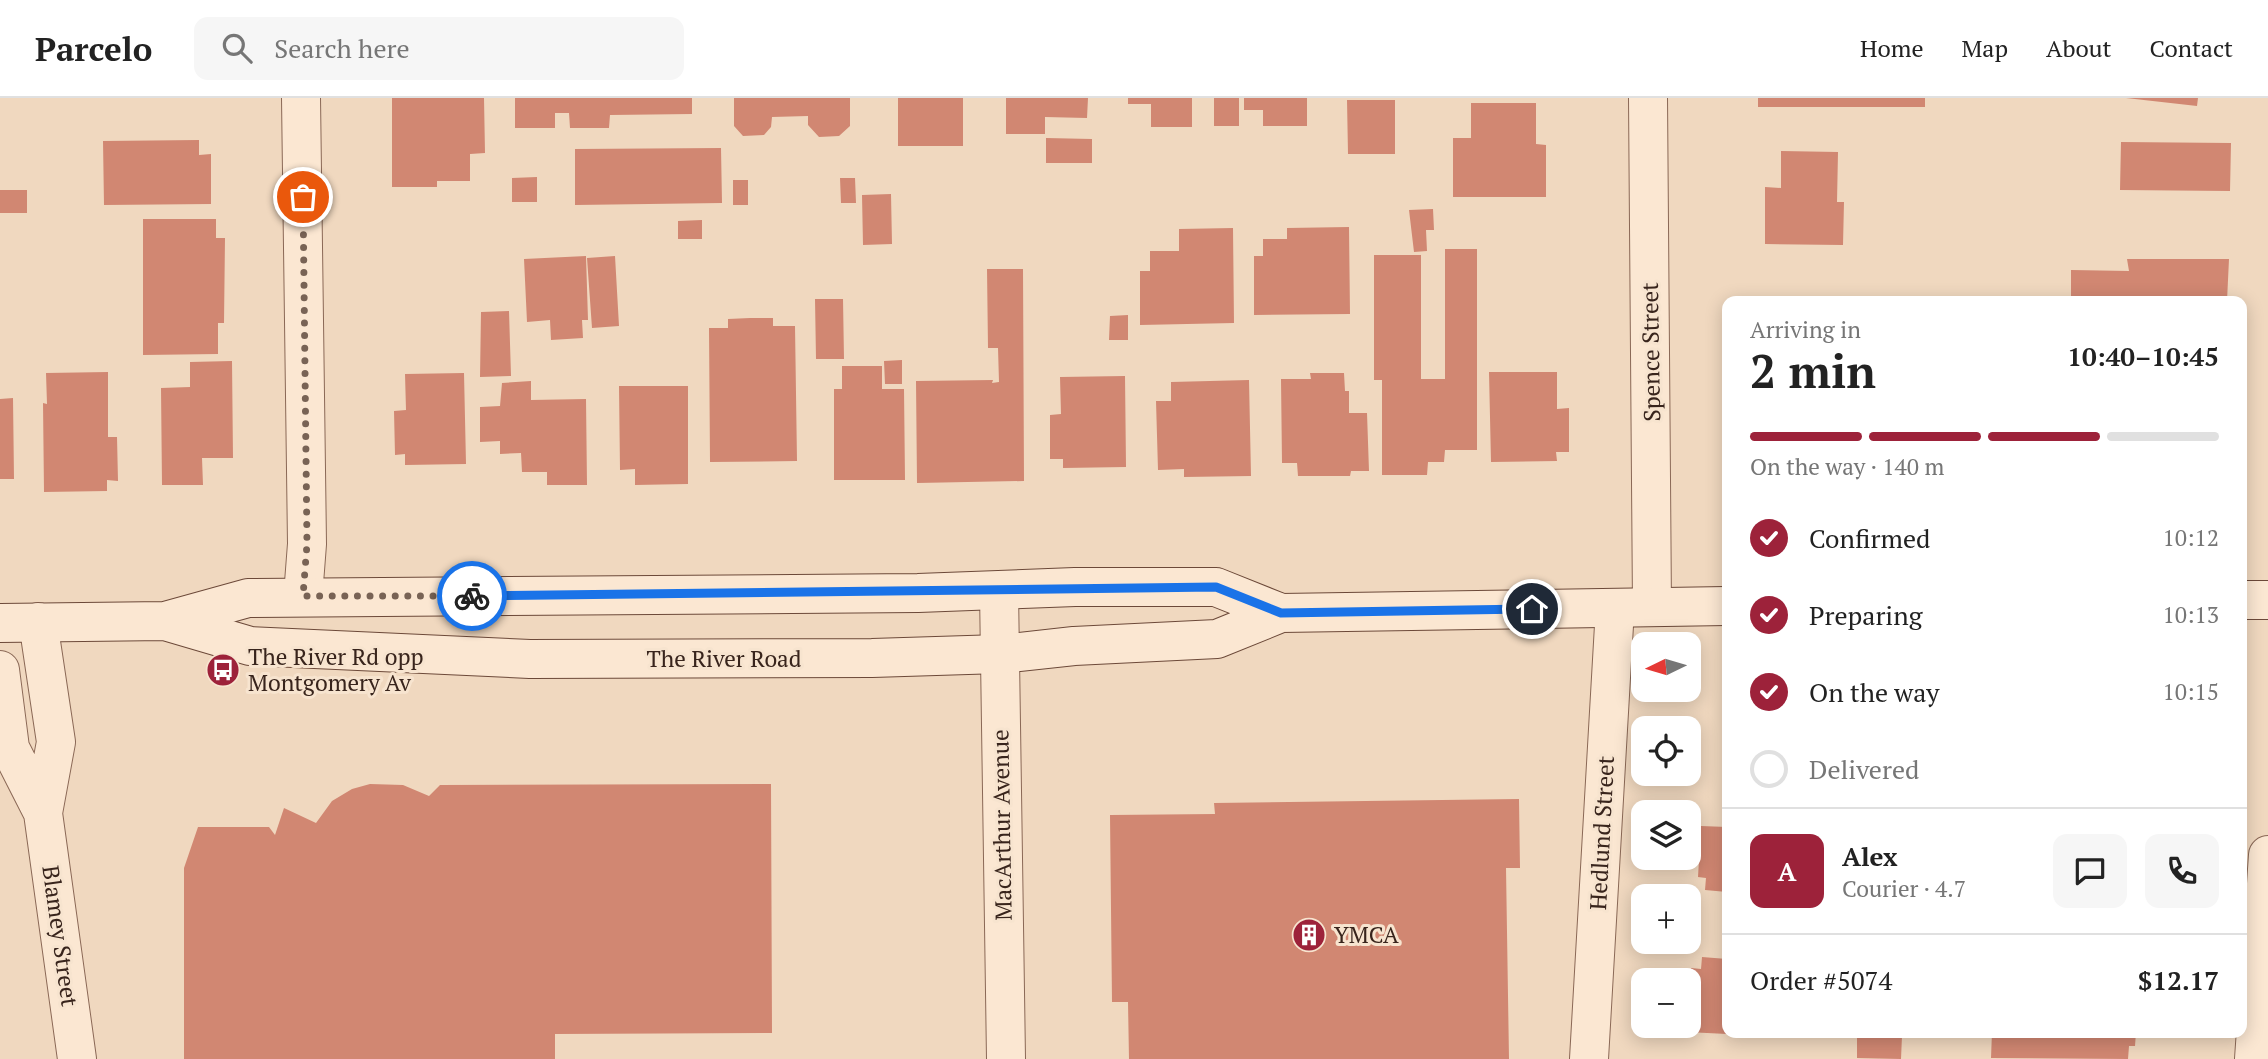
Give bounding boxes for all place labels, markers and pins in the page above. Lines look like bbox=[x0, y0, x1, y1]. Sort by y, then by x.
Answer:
pin bbox=[273, 167, 333, 227]
pin bbox=[1502, 579, 1562, 639]
place label: The River Rd opp Montgomery Av bbox=[248, 641, 423, 698]
bus stop icon: The River Rd opp Montgomery Av bbox=[204, 651, 242, 689]
building icon: YMCA bbox=[1290, 916, 1328, 954]
place label: YMCA bbox=[1334, 919, 1399, 950]

